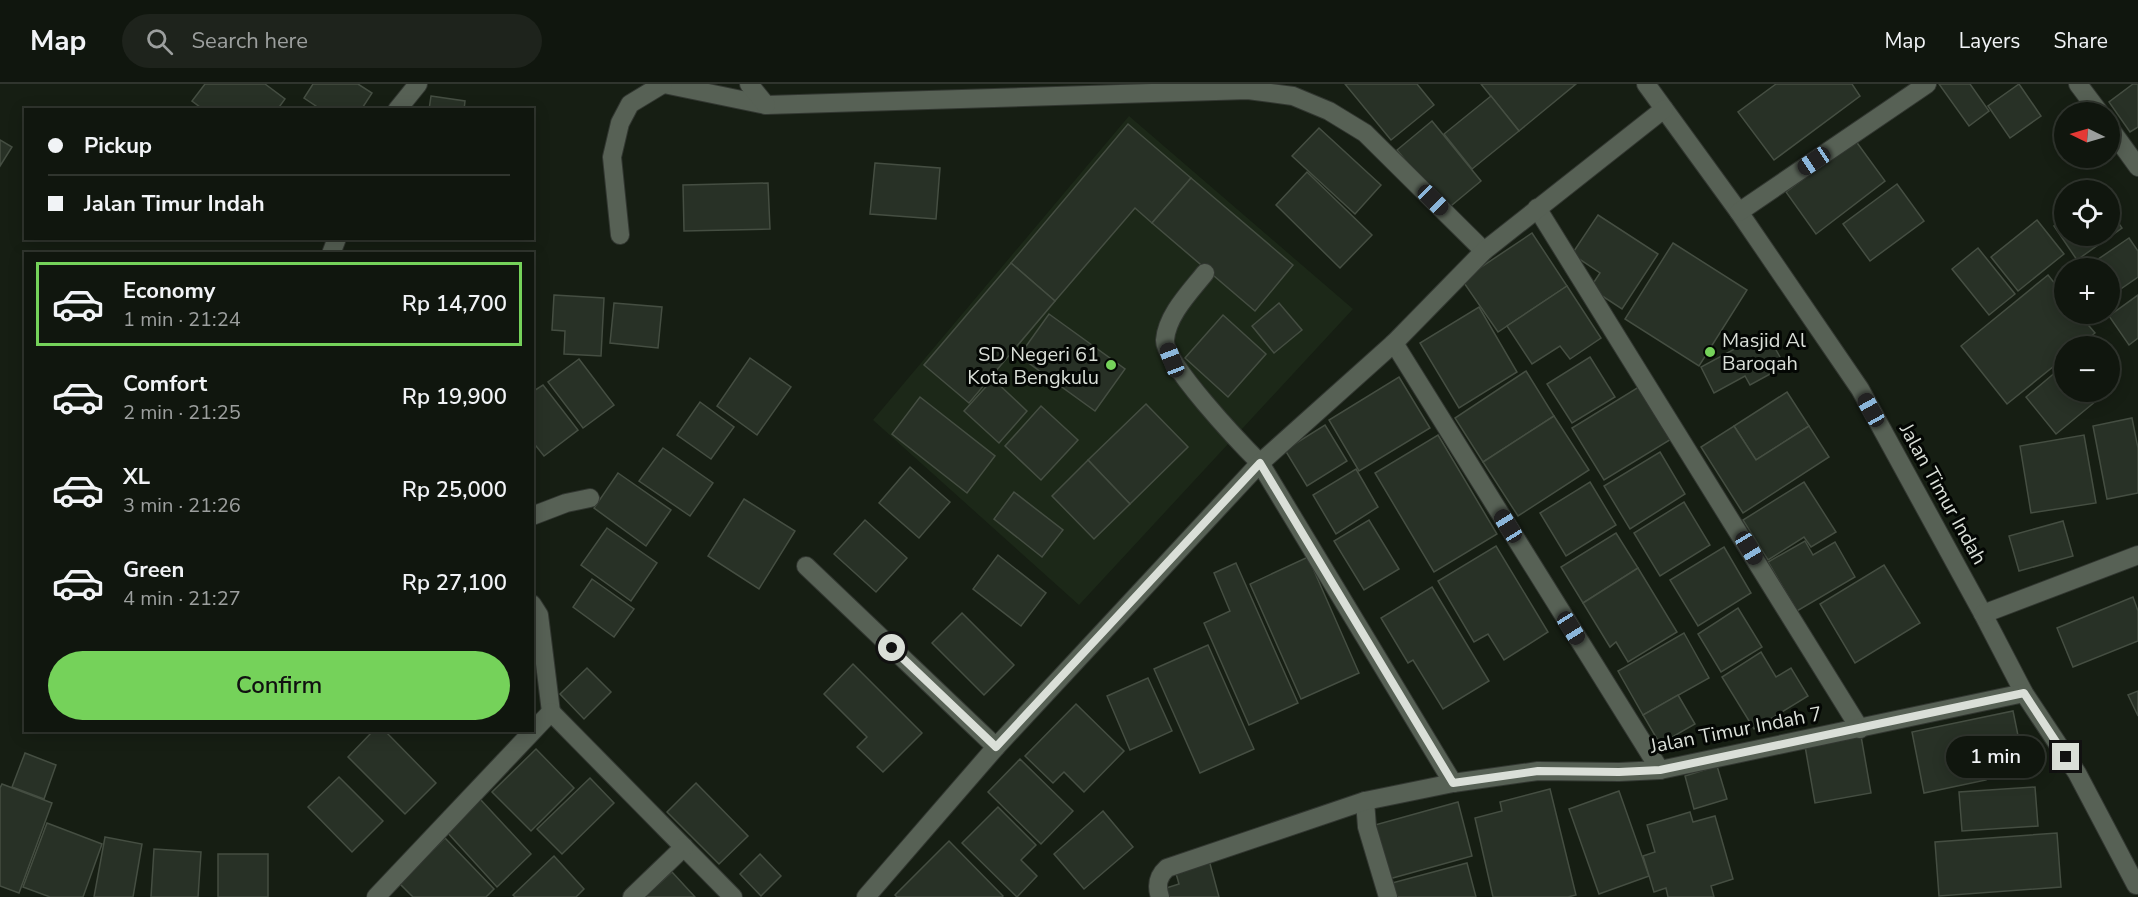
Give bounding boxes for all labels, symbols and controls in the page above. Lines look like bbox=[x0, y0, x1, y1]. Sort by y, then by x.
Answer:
search box bbox=[122, 14, 542, 68]
text: Map bbox=[30, 22, 86, 60]
icon: search bbox=[143, 25, 176, 58]
text: Search here bbox=[191, 26, 308, 56]
text: Map bbox=[1884, 27, 1926, 55]
text: Layers bbox=[1959, 27, 2020, 55]
text: Share bbox=[2053, 27, 2108, 55]
north arrow bbox=[2054, 102, 2120, 168]
map controls bbox=[2054, 102, 2120, 402]
text: Pickup bbox=[84, 131, 152, 161]
car bbox=[1794, 143, 1834, 179]
button: locate bbox=[2054, 180, 2120, 246]
car bbox=[1414, 181, 1452, 219]
text: Jalan Timur Indah bbox=[84, 189, 265, 219]
button: + bbox=[2054, 258, 2120, 324]
text: Economy bbox=[123, 276, 215, 306]
icon: car bbox=[51, 277, 105, 331]
text: Rp 14,700 bbox=[402, 289, 507, 319]
text: 1 min · 21:24 bbox=[123, 306, 241, 333]
place label: Masjid Al Baroqah bbox=[1722, 327, 1806, 377]
button: − bbox=[2054, 336, 2120, 402]
car bbox=[1157, 340, 1187, 380]
place label: SD Negeri 61 Kota Bengkulu bbox=[967, 341, 1099, 391]
marker: Masjid Al Baroqah bbox=[1703, 345, 1717, 359]
marker: SD Negeri 61 Kota Bengkulu bbox=[1104, 358, 1118, 372]
text: Comfort bbox=[123, 369, 207, 399]
icon: car bbox=[51, 370, 105, 424]
text: Rp 19,900 bbox=[402, 382, 507, 412]
car bbox=[1854, 390, 1888, 430]
text: 2 min · 21:25 bbox=[123, 399, 241, 426]
street label: Jalan Timur Indah bbox=[1893, 418, 1993, 569]
text: XL bbox=[123, 462, 150, 492]
icon: car bbox=[51, 463, 105, 517]
text: Rp 25,000 bbox=[402, 475, 507, 505]
text: 3 min · 21:26 bbox=[123, 492, 241, 519]
car bbox=[1491, 506, 1525, 546]
car bbox=[1732, 528, 1766, 568]
text: Green bbox=[123, 555, 184, 585]
icon: car bbox=[51, 556, 105, 610]
text: Rp 27,100 bbox=[402, 568, 507, 598]
text: 4 min · 21:27 bbox=[123, 585, 241, 612]
car bbox=[1554, 608, 1588, 648]
route start bbox=[878, 634, 905, 661]
button: Confirm bbox=[48, 651, 510, 720]
street label: Jalan Timur Indah 7 bbox=[1647, 700, 1824, 760]
callout: 1 min bbox=[1946, 736, 2045, 778]
text: 1 min bbox=[1970, 743, 2021, 770]
route end bbox=[2052, 743, 2079, 770]

